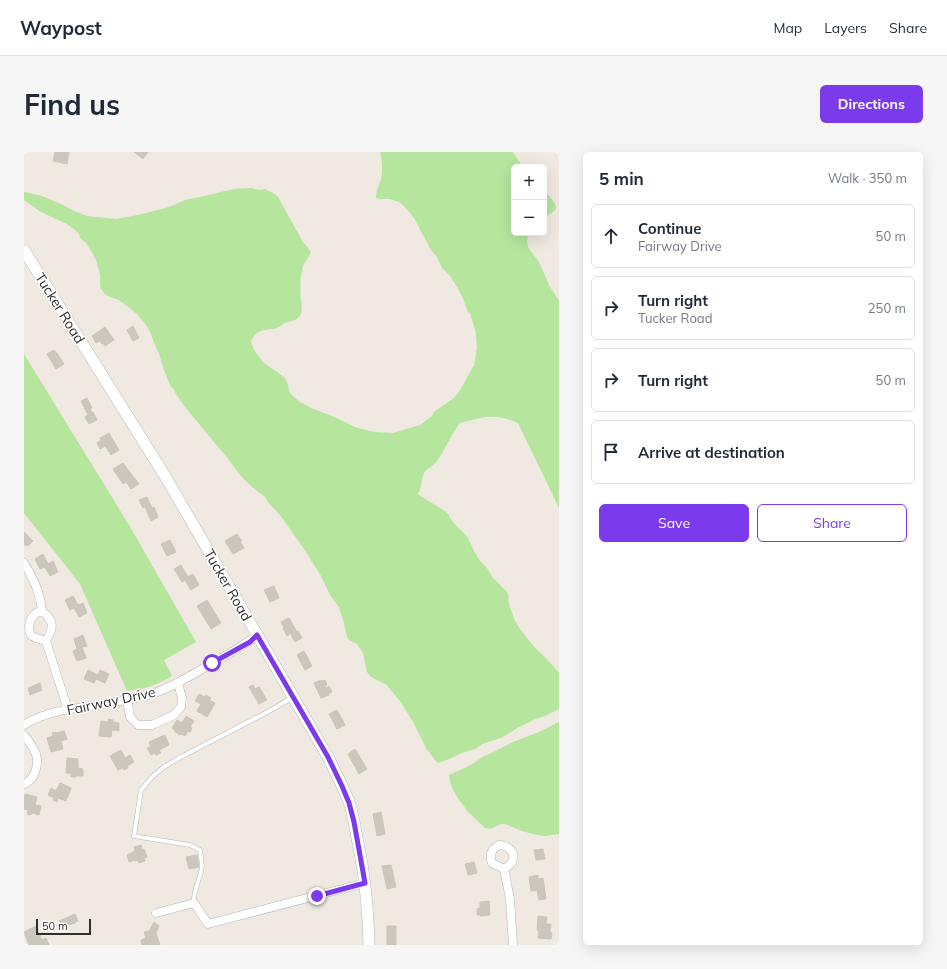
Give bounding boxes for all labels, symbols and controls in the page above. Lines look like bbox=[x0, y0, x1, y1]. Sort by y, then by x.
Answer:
text: Waypost bbox=[20, 16, 102, 40]
text: Map bbox=[773, 19, 802, 37]
text: Layers bbox=[824, 19, 867, 37]
text: Share bbox=[889, 19, 927, 37]
button: Directions bbox=[820, 85, 923, 123]
text: Find us bbox=[24, 87, 120, 122]
map controls bbox=[511, 164, 547, 236]
button: + bbox=[511, 164, 547, 200]
text: 5 min bbox=[599, 168, 644, 189]
text: Walk · 350 m bbox=[828, 170, 907, 186]
button: − bbox=[511, 200, 547, 236]
text: Continue bbox=[638, 219, 701, 238]
icon: ahead bbox=[600, 225, 622, 247]
text: 50 m bbox=[876, 228, 906, 244]
text: Fairway Drive bbox=[638, 238, 722, 254]
street label: Tucker Road bbox=[31, 269, 89, 347]
text: Turn right bbox=[638, 291, 708, 310]
icon: right bbox=[600, 297, 622, 319]
text: 250 m bbox=[868, 300, 906, 316]
text: Tucker Road bbox=[638, 310, 712, 326]
icon: right bbox=[600, 369, 622, 391]
text: Turn right bbox=[638, 371, 708, 390]
text: 50 m bbox=[876, 372, 906, 388]
icon: arrive bbox=[600, 441, 622, 463]
text: Arrive at destination bbox=[638, 443, 785, 462]
button: Save bbox=[599, 504, 749, 542]
button: Share bbox=[757, 504, 907, 542]
street label: Tucker Road bbox=[200, 546, 256, 624]
route start bbox=[203, 654, 221, 672]
street label: Fairway Drive bbox=[65, 683, 157, 719]
route end bbox=[308, 887, 326, 905]
scale bar bbox=[36, 917, 91, 936]
text: 50 m bbox=[42, 919, 68, 933]

